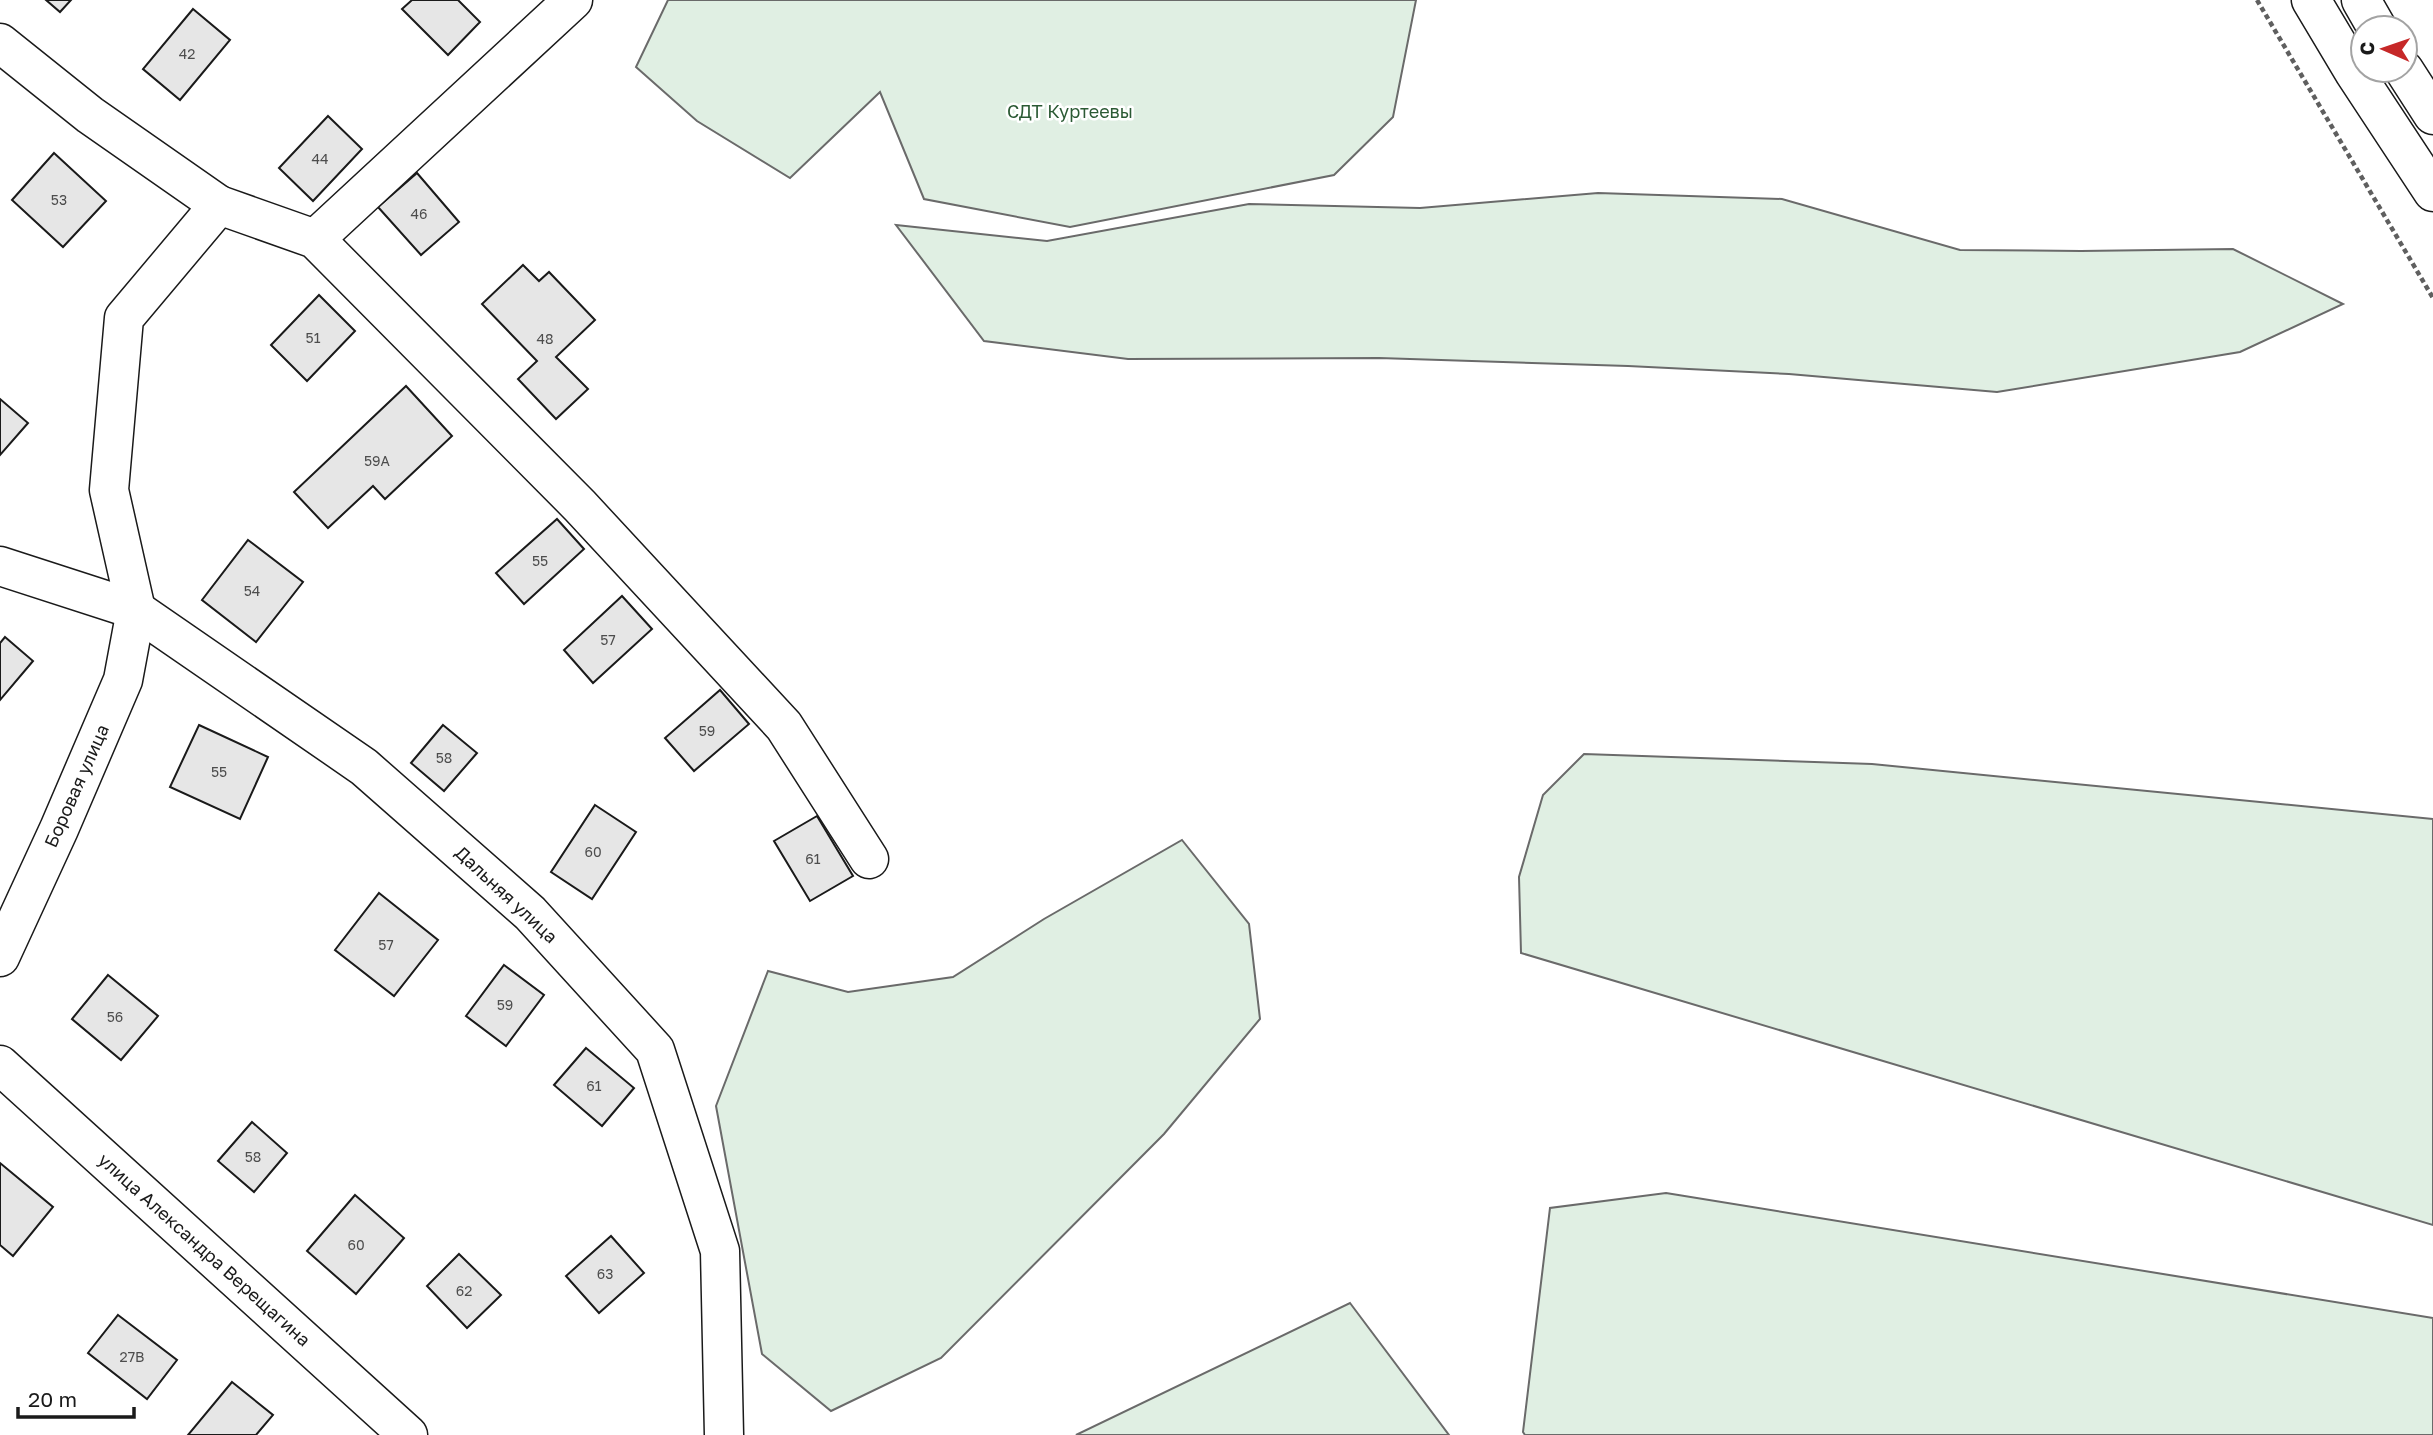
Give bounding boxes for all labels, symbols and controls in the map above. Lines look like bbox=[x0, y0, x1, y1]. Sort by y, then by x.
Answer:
north arrow bbox=[2349, 14, 2419, 84]
text: С bbox=[2355, 41, 2378, 56]
house number: 42 bbox=[179, 45, 195, 62]
park label: СДТ Куртеевы bbox=[1007, 100, 1133, 122]
house number: 44 bbox=[311, 150, 329, 167]
house number: 53 bbox=[51, 191, 67, 208]
house number: 46 bbox=[410, 205, 428, 222]
house number: 51 bbox=[306, 329, 321, 346]
house number: 48 bbox=[536, 330, 554, 347]
house number: 59А bbox=[364, 452, 391, 469]
house number: 55 bbox=[532, 552, 548, 569]
house number: 54 bbox=[244, 582, 260, 599]
house number: 57 bbox=[600, 631, 616, 648]
street label: Боровая улица bbox=[39, 721, 113, 851]
house number: 59 bbox=[699, 722, 715, 739]
house number: 58 bbox=[436, 749, 452, 766]
house number: 55 bbox=[211, 763, 227, 780]
street label: Дальняя улица bbox=[451, 841, 562, 947]
house number: 60 bbox=[584, 843, 602, 860]
house number: 61 bbox=[805, 850, 821, 867]
house number: 57 bbox=[378, 936, 394, 953]
house number: 59 bbox=[497, 996, 513, 1013]
house number: 56 bbox=[107, 1008, 123, 1025]
house number: 61 bbox=[586, 1077, 602, 1094]
street label: улица Александра Верещагина bbox=[94, 1148, 315, 1350]
house number: 58 bbox=[245, 1148, 261, 1165]
house number: 60 bbox=[347, 1236, 365, 1253]
house number: 63 bbox=[597, 1265, 613, 1282]
house number: 62 bbox=[456, 1282, 472, 1299]
house number: 27В bbox=[120, 1348, 144, 1365]
scale bar bbox=[18, 1376, 133, 1420]
text: 20 m bbox=[28, 1386, 77, 1412]

